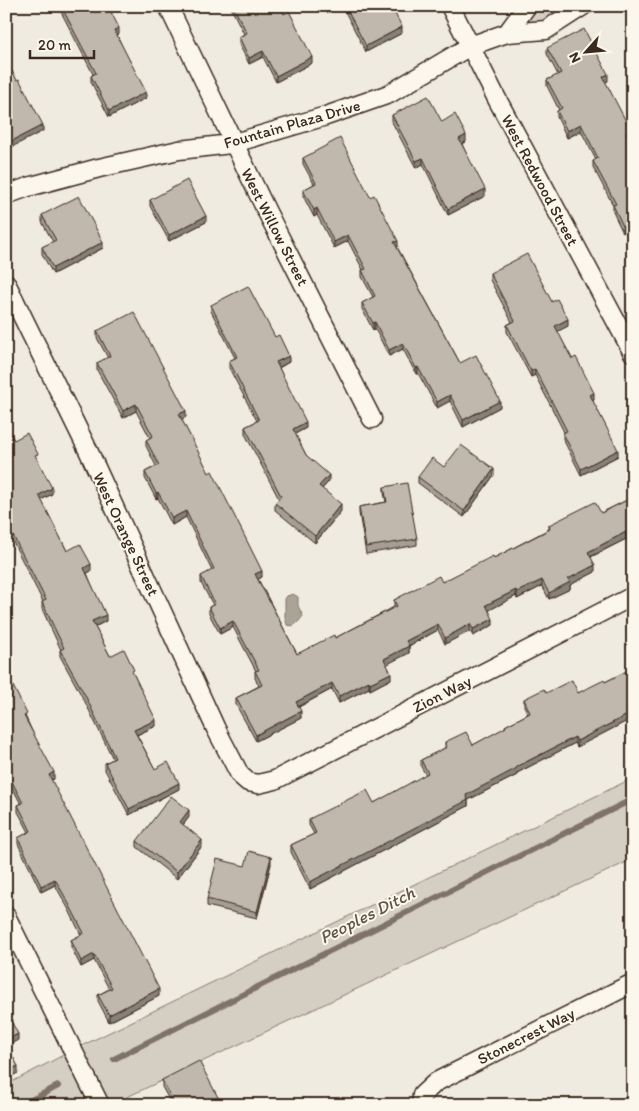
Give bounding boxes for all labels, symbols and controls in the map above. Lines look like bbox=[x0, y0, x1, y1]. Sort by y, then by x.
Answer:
scale bar bbox=[30, 28, 94, 60]
north arrow bbox=[562, 28, 612, 78]
text: 20 m bbox=[38, 36, 72, 54]
text: N bbox=[565, 50, 585, 66]
street label: Fountain Plaza Drive bbox=[222, 95, 362, 153]
street label: West Redwood Street bbox=[497, 111, 583, 249]
street label: West Willow Street bbox=[237, 165, 313, 289]
street label: West Orange Street bbox=[89, 469, 163, 599]
street label: Zion Way bbox=[409, 671, 475, 717]
water label: Peoples Ditch bbox=[316, 881, 419, 948]
street label: Stonecrest Way bbox=[474, 1003, 578, 1069]

